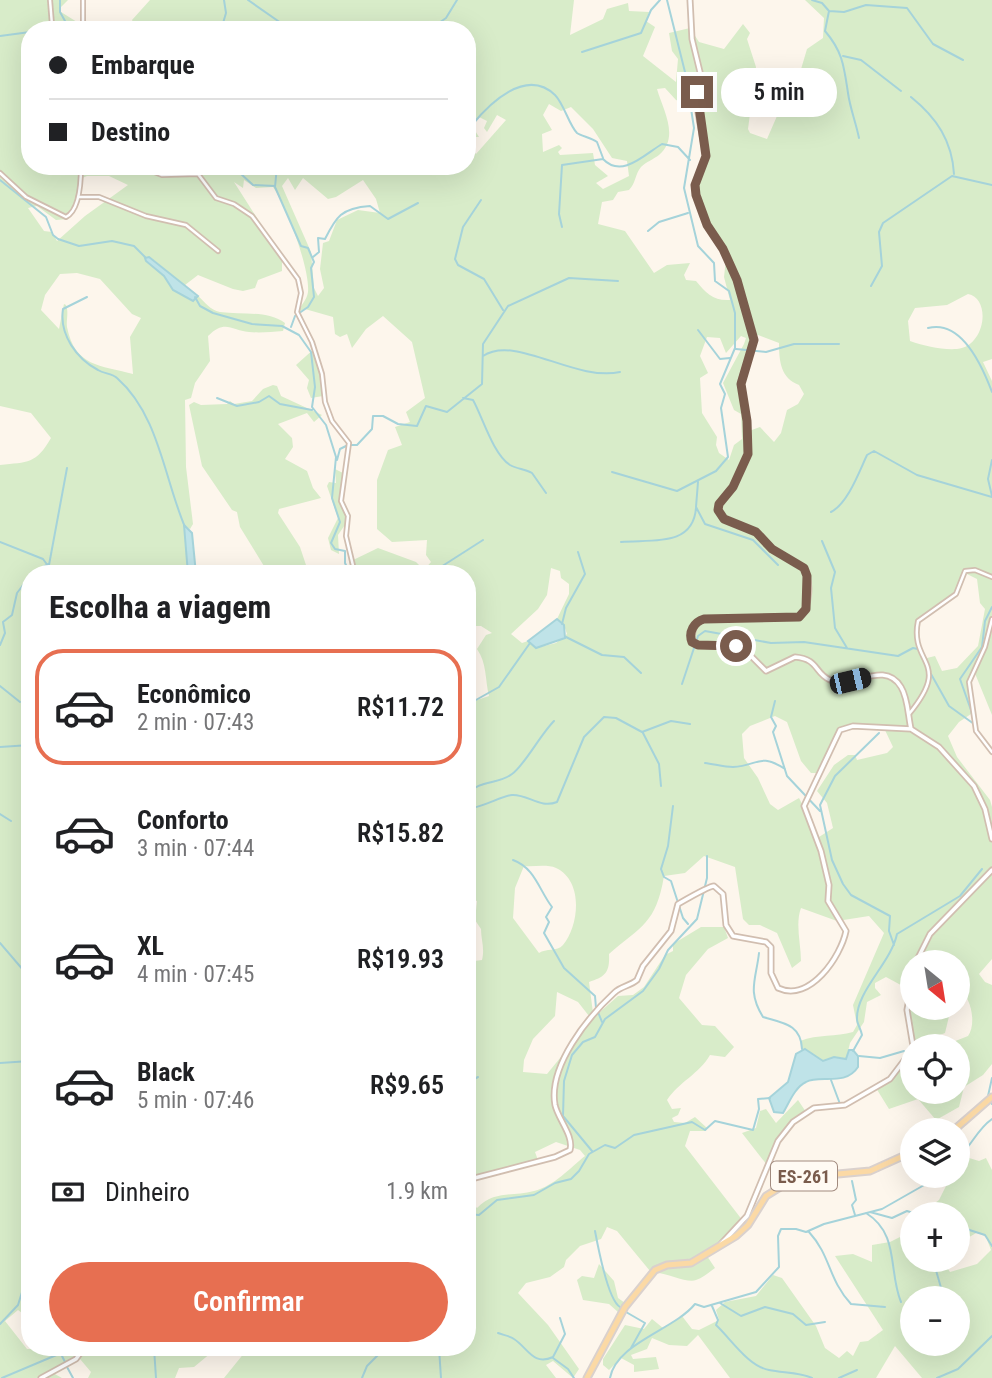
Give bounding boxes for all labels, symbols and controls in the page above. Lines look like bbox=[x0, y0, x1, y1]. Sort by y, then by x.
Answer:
text: Embarque bbox=[91, 50, 195, 80]
callout: 5 min bbox=[722, 68, 837, 116]
route end bbox=[681, 76, 713, 108]
text: 5 min bbox=[754, 79, 804, 106]
text: Destino bbox=[91, 117, 170, 147]
text: Escolha a viagem bbox=[49, 588, 271, 626]
route start bbox=[720, 630, 752, 662]
car bbox=[828, 666, 873, 696]
icon: car bbox=[53, 676, 116, 739]
text: Econômico bbox=[137, 679, 251, 709]
text: R$11.72 bbox=[357, 692, 444, 722]
text: 2 min · 07:43 bbox=[137, 709, 254, 736]
icon: car bbox=[53, 802, 116, 865]
text: Conforto bbox=[137, 805, 229, 835]
text: R$15.82 bbox=[357, 818, 444, 848]
text: 3 min · 07:44 bbox=[137, 835, 254, 862]
icon: car bbox=[53, 928, 116, 991]
text: XL bbox=[137, 931, 164, 961]
text: R$19.93 bbox=[357, 944, 444, 974]
north arrow bbox=[900, 950, 970, 1020]
map controls bbox=[900, 950, 970, 1356]
text: 4 min · 07:45 bbox=[137, 961, 254, 988]
button: locate bbox=[900, 1034, 970, 1104]
icon: car bbox=[53, 1054, 116, 1117]
text: Black bbox=[137, 1057, 195, 1087]
text: R$9.65 bbox=[370, 1070, 444, 1100]
text: 5 min · 07:46 bbox=[137, 1087, 254, 1114]
button: layers bbox=[900, 1118, 970, 1188]
road number: ES-261 bbox=[771, 1162, 837, 1190]
icon: cash bbox=[49, 1173, 87, 1211]
text: Dinheiro bbox=[105, 1177, 190, 1207]
text: 1.9 km bbox=[386, 1178, 448, 1205]
button: + bbox=[900, 1202, 970, 1272]
button: Confirmar bbox=[49, 1262, 448, 1342]
button: − bbox=[900, 1286, 970, 1356]

